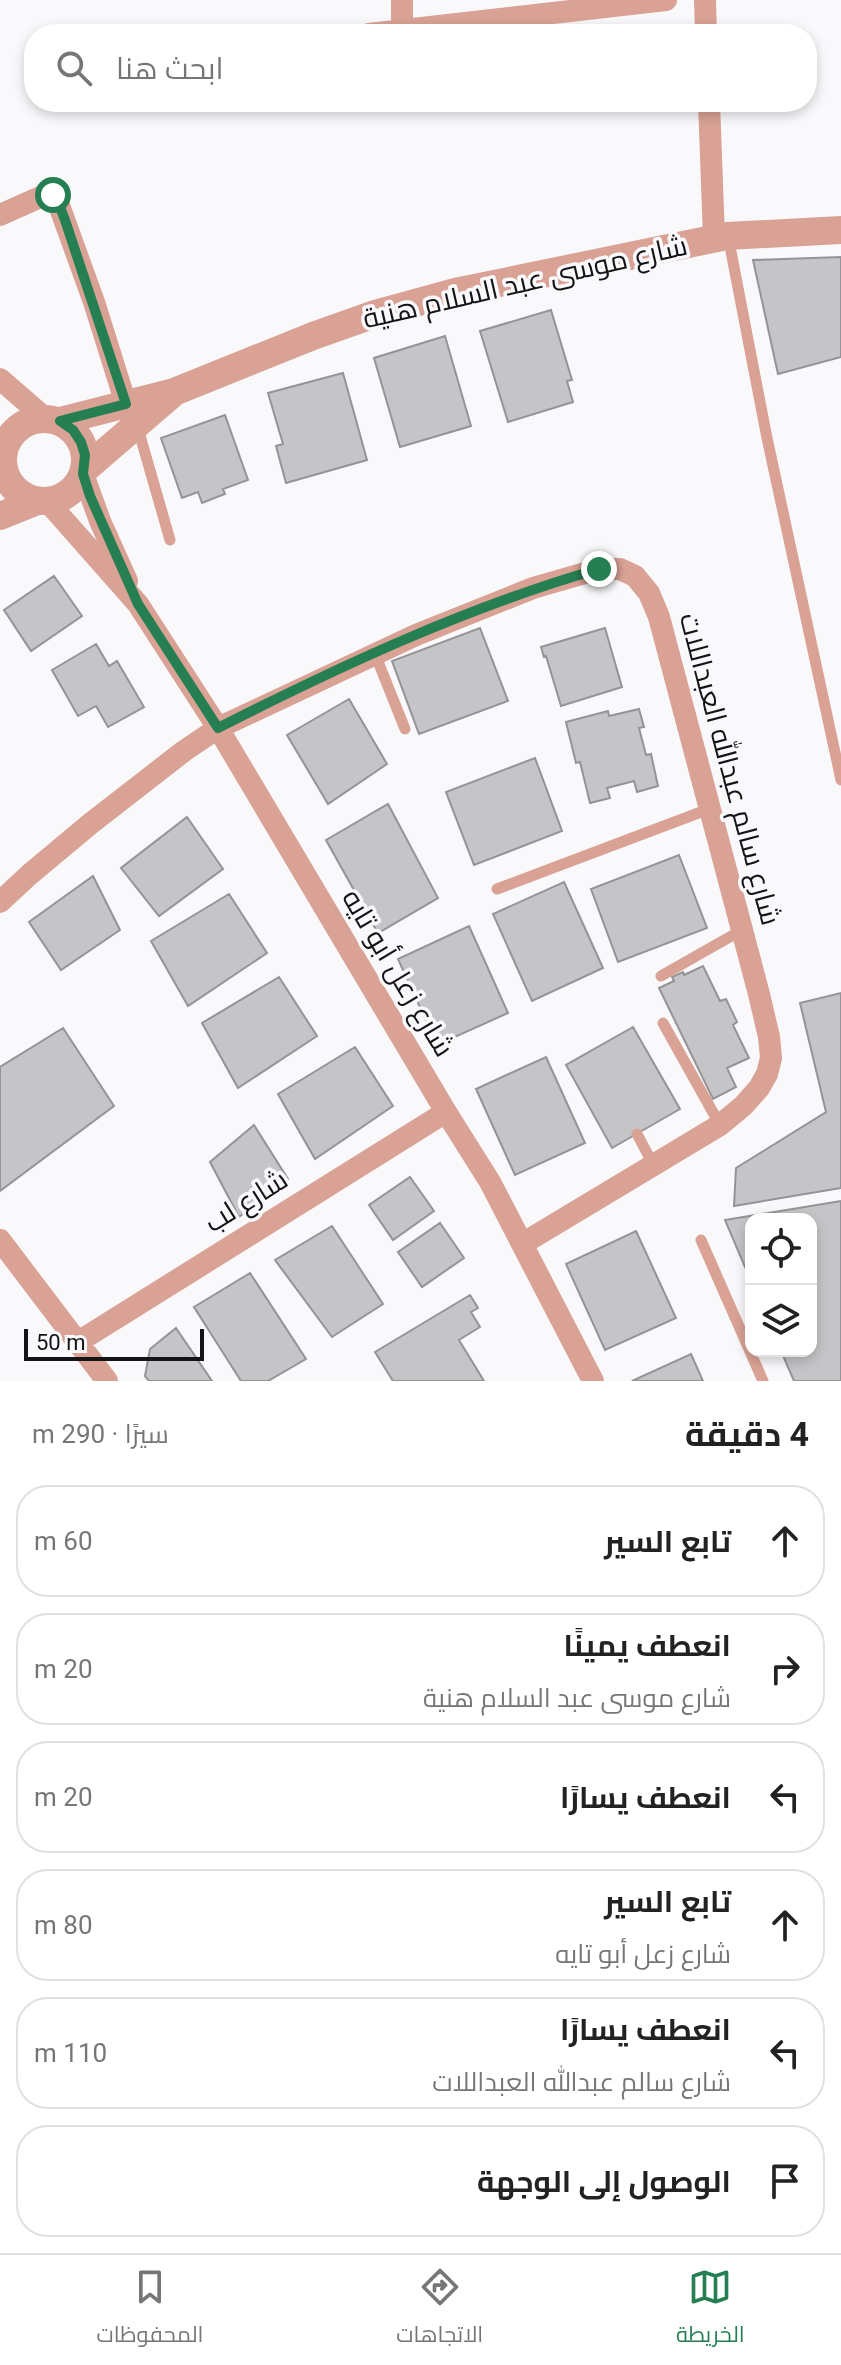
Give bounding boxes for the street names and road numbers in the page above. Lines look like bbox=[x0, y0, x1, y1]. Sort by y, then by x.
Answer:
street label: شارع موسى عبد السلام هنية bbox=[360, 229, 691, 338]
street label: شارع سالم عبدالله العبداللات bbox=[670, 609, 790, 930]
street label: شارع زعل أبو تايه bbox=[333, 883, 462, 1064]
street label: شارع لب bbox=[198, 1163, 295, 1241]

